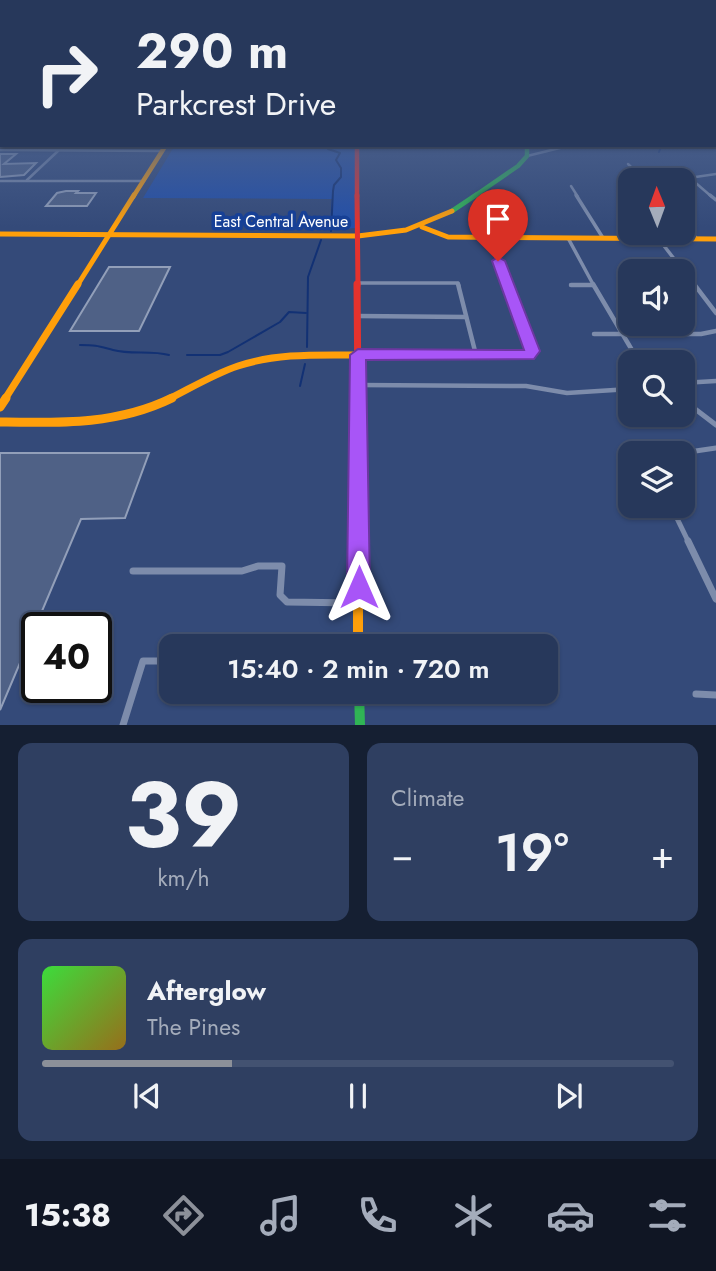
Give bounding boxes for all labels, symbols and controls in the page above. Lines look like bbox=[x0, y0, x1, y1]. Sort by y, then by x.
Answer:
text: 290 m bbox=[136, 16, 288, 86]
icon: right bbox=[21, 28, 112, 119]
text: Parkcrest Drive bbox=[136, 81, 336, 127]
north arrow bbox=[618, 168, 695, 245]
map controls bbox=[618, 168, 695, 518]
pin bbox=[468, 189, 528, 261]
icon: arrive bbox=[479, 200, 517, 238]
street label: East Central Avenue bbox=[214, 210, 348, 233]
button: sound bbox=[618, 259, 695, 336]
button: search bbox=[618, 350, 695, 427]
button: layers bbox=[618, 441, 695, 518]
position arrow bbox=[322, 550, 396, 624]
speed limit sign: 40 bbox=[21, 612, 112, 703]
text: 15:40 · 2 min · 720 m bbox=[227, 650, 490, 688]
text: 39 bbox=[125, 750, 242, 881]
text: Climate bbox=[391, 781, 464, 815]
text: 19° bbox=[495, 815, 569, 891]
text: − bbox=[391, 827, 413, 882]
text: + bbox=[651, 827, 674, 882]
text: km/h bbox=[158, 861, 209, 895]
text: Afterglow bbox=[147, 972, 266, 1010]
text: The Pines bbox=[147, 1010, 240, 1044]
icon: previous bbox=[128, 1077, 166, 1115]
icon: pause bbox=[339, 1077, 377, 1115]
icon: next bbox=[550, 1077, 588, 1115]
icon: directions bbox=[159, 1191, 208, 1240]
icon: music bbox=[256, 1191, 305, 1240]
icon: phone bbox=[353, 1191, 402, 1240]
icon: climate bbox=[449, 1191, 498, 1240]
icon: car bbox=[546, 1191, 595, 1240]
icon: filters bbox=[643, 1191, 692, 1240]
text: 15:38 bbox=[24, 1192, 111, 1238]

